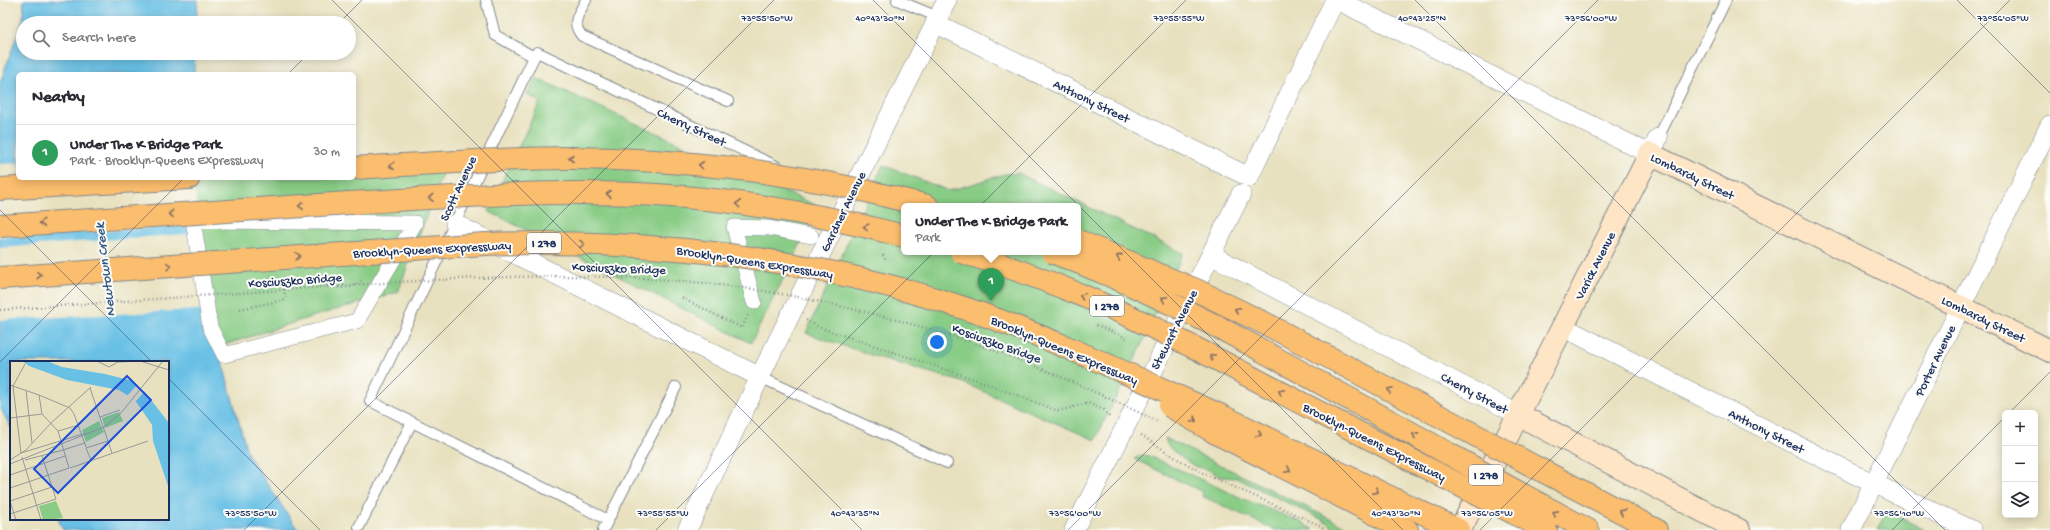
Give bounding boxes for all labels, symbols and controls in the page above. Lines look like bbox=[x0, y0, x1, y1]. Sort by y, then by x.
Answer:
text: 73°55'50"W bbox=[740, 13, 793, 25]
text: 40°43'30"N bbox=[856, 13, 905, 25]
text: 73°55'55"W bbox=[1152, 13, 1205, 25]
text: 40°43'25"N bbox=[1398, 13, 1447, 25]
text: 73°56'00"W bbox=[1564, 13, 1617, 25]
text: 73°56'05"W bbox=[1976, 13, 2029, 25]
search box bbox=[16, 16, 356, 60]
icon: search bbox=[30, 27, 52, 49]
text: Search here bbox=[62, 29, 136, 47]
street label: Anthony Street bbox=[1050, 77, 1133, 128]
text: Nearby bbox=[32, 88, 85, 108]
street label: Cherry Street bbox=[654, 106, 729, 151]
text: Under The K Bridge Park bbox=[70, 136, 222, 154]
text: 1 bbox=[42, 145, 48, 160]
text: 30 m bbox=[314, 145, 340, 160]
street label: Lombardy Street bbox=[1648, 151, 1738, 205]
text: Park · Brooklyn-Queens Expressway bbox=[70, 154, 263, 169]
street label: Scott Avenue bbox=[438, 154, 481, 224]
one-way arrow bbox=[568, 154, 574, 162]
one-way arrow bbox=[698, 160, 704, 169]
one-way arrow bbox=[389, 161, 395, 170]
street label: Gardner Avenue bbox=[818, 169, 870, 255]
one-way arrow bbox=[606, 189, 612, 198]
one-way arrow bbox=[428, 194, 434, 203]
one-way arrow bbox=[735, 200, 741, 209]
one-way arrow bbox=[298, 202, 304, 211]
popup bbox=[901, 203, 1081, 255]
one-way arrow bbox=[168, 210, 174, 219]
text: Under The K Bridge Park bbox=[915, 213, 1067, 231]
one-way arrow bbox=[39, 218, 45, 227]
water label: Newtown Creek bbox=[92, 220, 121, 318]
one-way arrow bbox=[863, 223, 869, 231]
street label: Varick Avenue bbox=[1572, 229, 1620, 304]
text: Park bbox=[915, 231, 940, 246]
road number: I 278 bbox=[527, 233, 561, 253]
street label: Brooklyn-Queens Expressway bbox=[352, 239, 512, 262]
one-way arrow bbox=[579, 240, 585, 248]
street label: Brooklyn-Queens Expressway bbox=[674, 244, 835, 283]
one-way arrow bbox=[295, 252, 301, 261]
one-way arrow bbox=[1115, 254, 1123, 262]
street label: Kosciuszko Bridge bbox=[572, 260, 666, 279]
one-way arrow bbox=[166, 261, 172, 270]
pin: 1 bbox=[978, 268, 1004, 301]
one-way arrow bbox=[36, 271, 42, 280]
street label: Kosciuszko Bridge bbox=[248, 271, 343, 292]
street label: Stewart Avenue bbox=[1149, 288, 1202, 372]
one-way arrow bbox=[1078, 292, 1085, 300]
street label: Lombardy Street bbox=[1939, 294, 2029, 348]
road number: I 278 bbox=[1090, 296, 1124, 316]
one-way arrow bbox=[1161, 296, 1168, 304]
one-way arrow bbox=[1234, 307, 1241, 315]
street label: Brooklyn-Queens Expressway bbox=[987, 313, 1140, 389]
street label: Kosciuszko Bridge bbox=[949, 321, 1043, 368]
street label: Porter Avenue bbox=[1912, 323, 1960, 400]
your location bbox=[927, 332, 947, 352]
one-way arrow bbox=[1209, 354, 1217, 361]
inset map bbox=[10, 361, 169, 520]
street label: Cherry Street bbox=[1438, 370, 1512, 419]
one-way arrow bbox=[1387, 387, 1395, 395]
one-way arrow bbox=[1278, 389, 1285, 397]
street label: Brooklyn-Queens Expressway bbox=[1299, 400, 1448, 486]
street label: Anthony Street bbox=[1725, 407, 1808, 459]
map controls bbox=[2002, 410, 2038, 518]
button: + bbox=[2002, 410, 2038, 446]
one-way arrow bbox=[1190, 416, 1197, 423]
one-way arrow bbox=[1255, 429, 1262, 437]
one-way arrow bbox=[1412, 433, 1419, 440]
button: − bbox=[2002, 446, 2038, 482]
one-way arrow bbox=[1284, 465, 1292, 473]
road number: I 278 bbox=[1469, 465, 1503, 485]
button: layers bbox=[2002, 482, 2038, 518]
one-way arrow bbox=[1372, 486, 1379, 494]
text: 73°55'50"W bbox=[224, 508, 277, 520]
text: 73°55'55"W bbox=[636, 508, 689, 520]
text: 40°43'35"N bbox=[831, 508, 880, 520]
text: 73°56'00"W bbox=[1048, 508, 1101, 520]
text: 40°43'30"N bbox=[1372, 508, 1421, 520]
text: 73°56'05"W bbox=[1460, 508, 1513, 520]
text: 73°56'10"W bbox=[1873, 508, 1925, 520]
one-way arrow bbox=[1619, 509, 1626, 517]
one-way arrow bbox=[1552, 510, 1560, 517]

